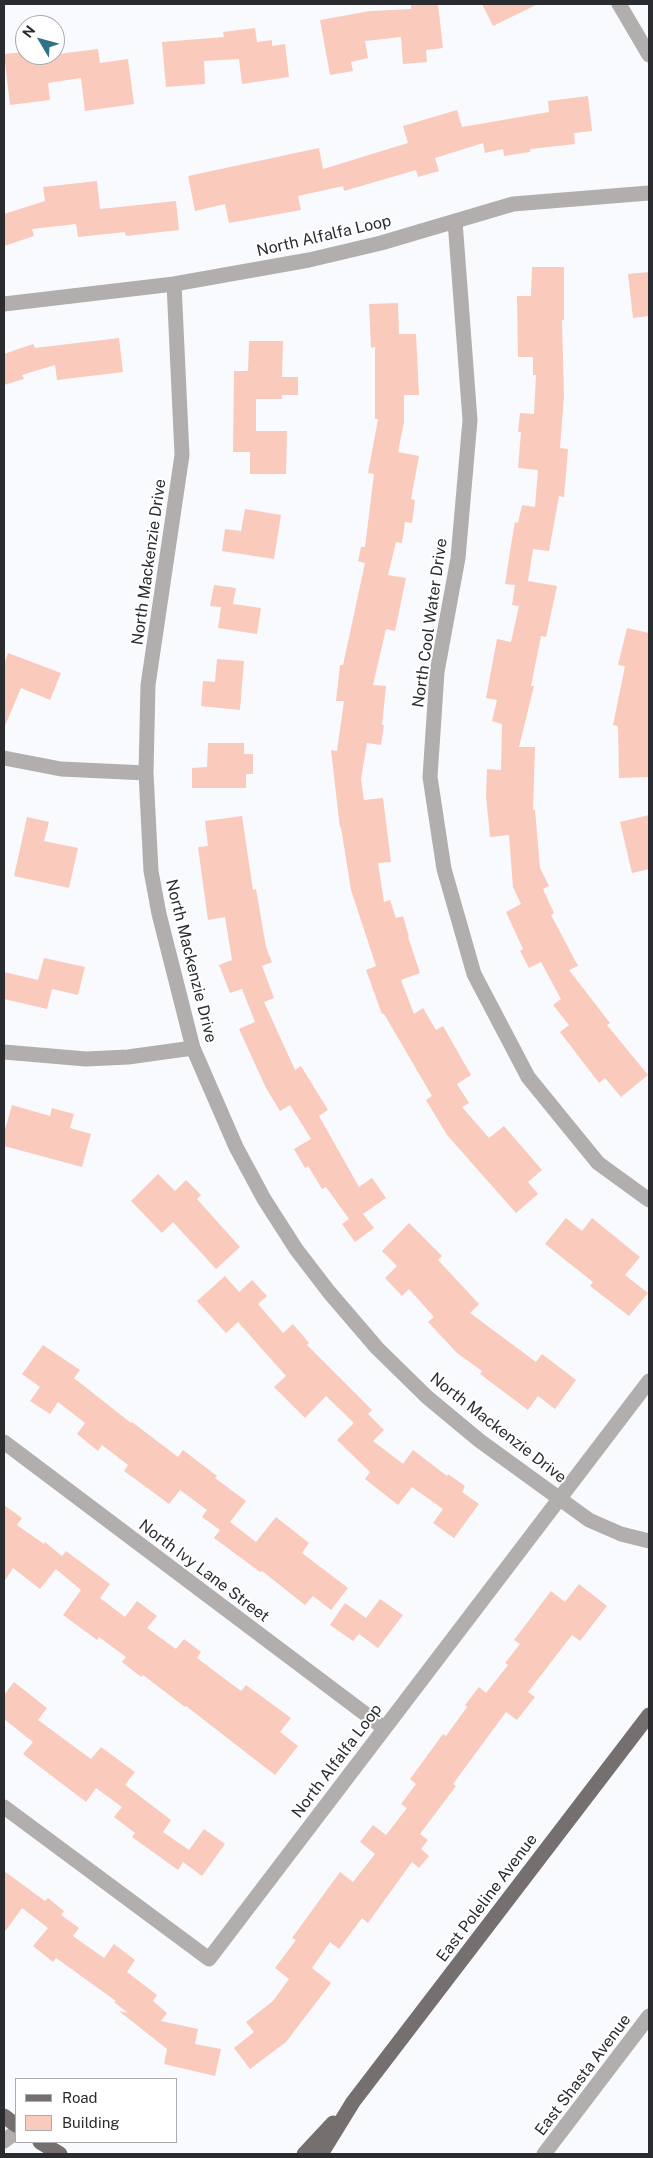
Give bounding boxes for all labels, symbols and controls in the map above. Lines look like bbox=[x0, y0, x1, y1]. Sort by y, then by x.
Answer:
north arrow bbox=[15, 15, 65, 65]
text: N bbox=[19, 22, 38, 41]
street label: North Alfalfa Loop bbox=[255, 211, 393, 261]
street label: North Mackenzie Drive bbox=[128, 478, 170, 646]
street label: North Cool Water Drive bbox=[409, 537, 451, 709]
street label: North Mackenzie Drive bbox=[161, 877, 221, 1045]
street label: North Mackenzie Drive bbox=[426, 1369, 570, 1487]
street label: North Ivy Lane Street bbox=[135, 1516, 273, 1626]
street label: North Alfalfa Loop bbox=[288, 1700, 386, 1822]
street label: East Poleline Avenue bbox=[433, 1830, 541, 1966]
street label: East Shasta Avenue bbox=[531, 2010, 635, 2140]
legend bbox=[15, 2078, 178, 2143]
text: Road bbox=[62, 2089, 98, 2106]
text: Building bbox=[62, 2114, 120, 2131]

